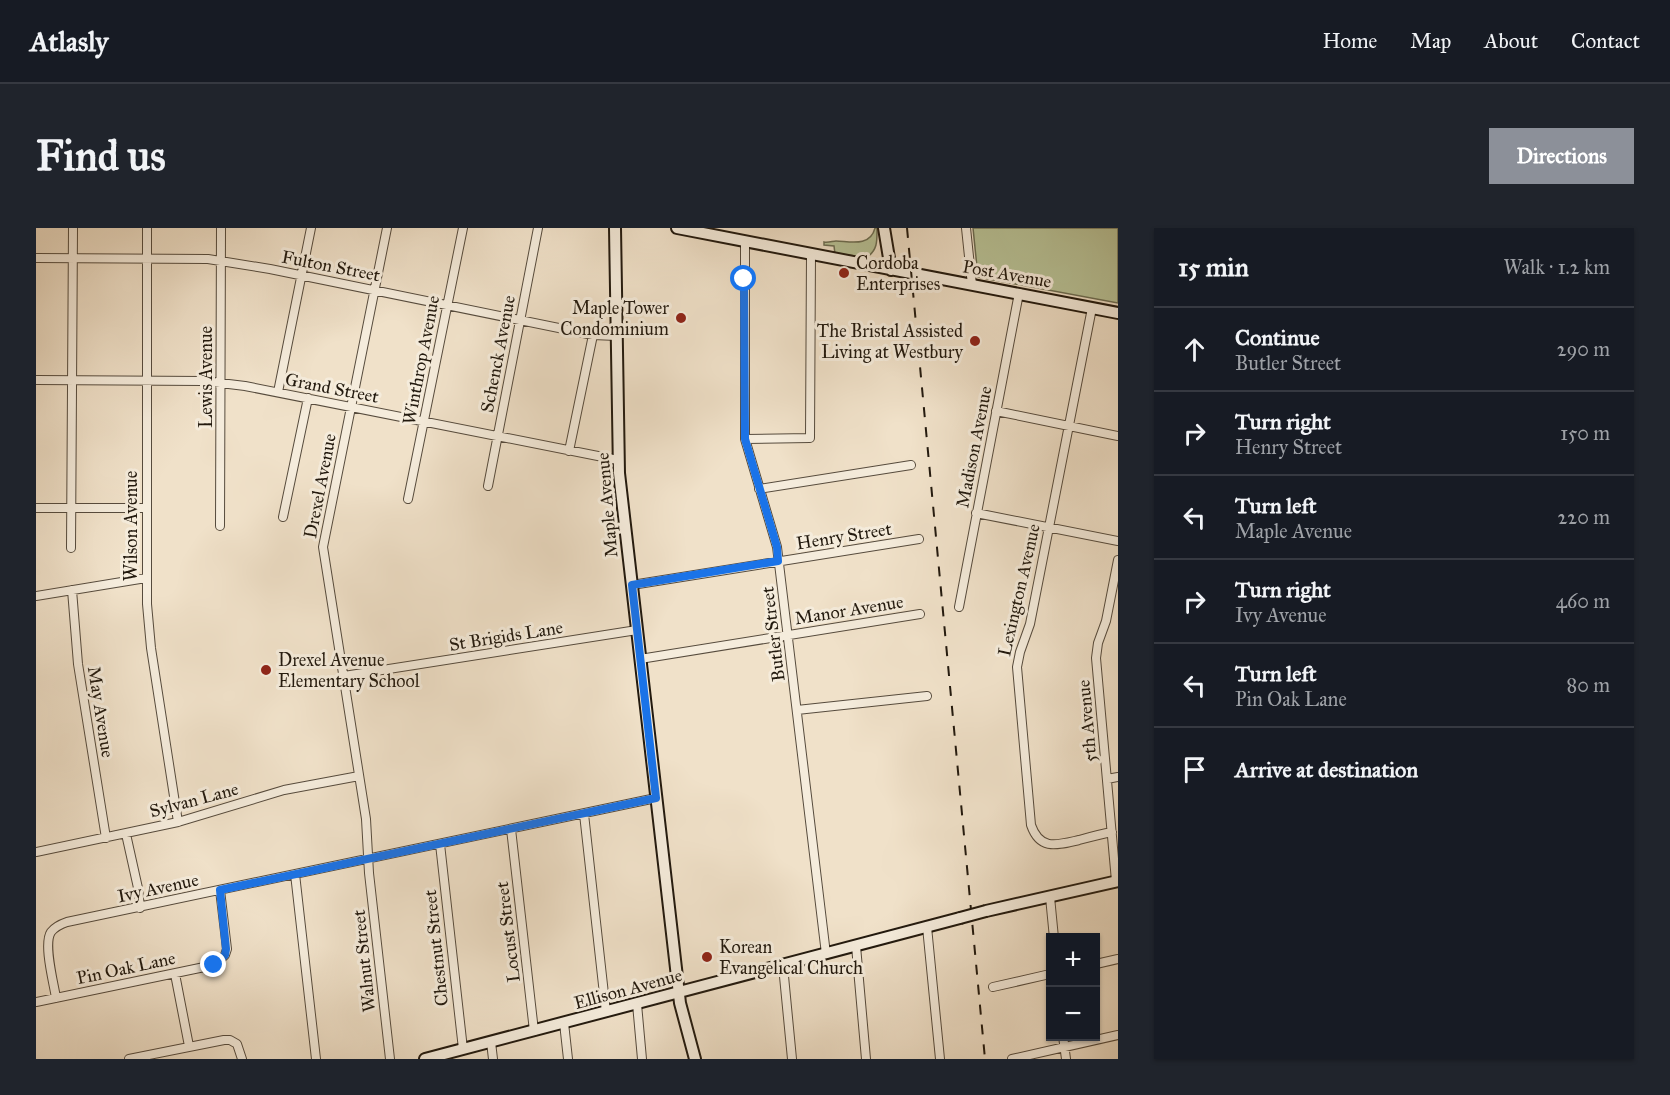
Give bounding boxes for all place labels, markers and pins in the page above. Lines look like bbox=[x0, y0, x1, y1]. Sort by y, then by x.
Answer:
place label: Cordoba Enterprises bbox=[856, 252, 940, 295]
marker: Cordoba Enterprises bbox=[837, 266, 851, 280]
place label: Maple Tower Condominium bbox=[560, 297, 669, 340]
marker: Maple Tower Condominium bbox=[674, 311, 688, 325]
place label: The Bristal Assisted Living at Westbury bbox=[817, 320, 964, 364]
marker: The Bristal Assisted Living at Westbury bbox=[968, 334, 982, 348]
place label: Drexel Avenue Elementary School bbox=[278, 649, 420, 692]
marker: Drexel Avenue Elementary School bbox=[259, 663, 273, 677]
place label: Korean Evangelical Church bbox=[719, 936, 863, 980]
marker: Korean Evangelical Church bbox=[700, 950, 714, 964]

